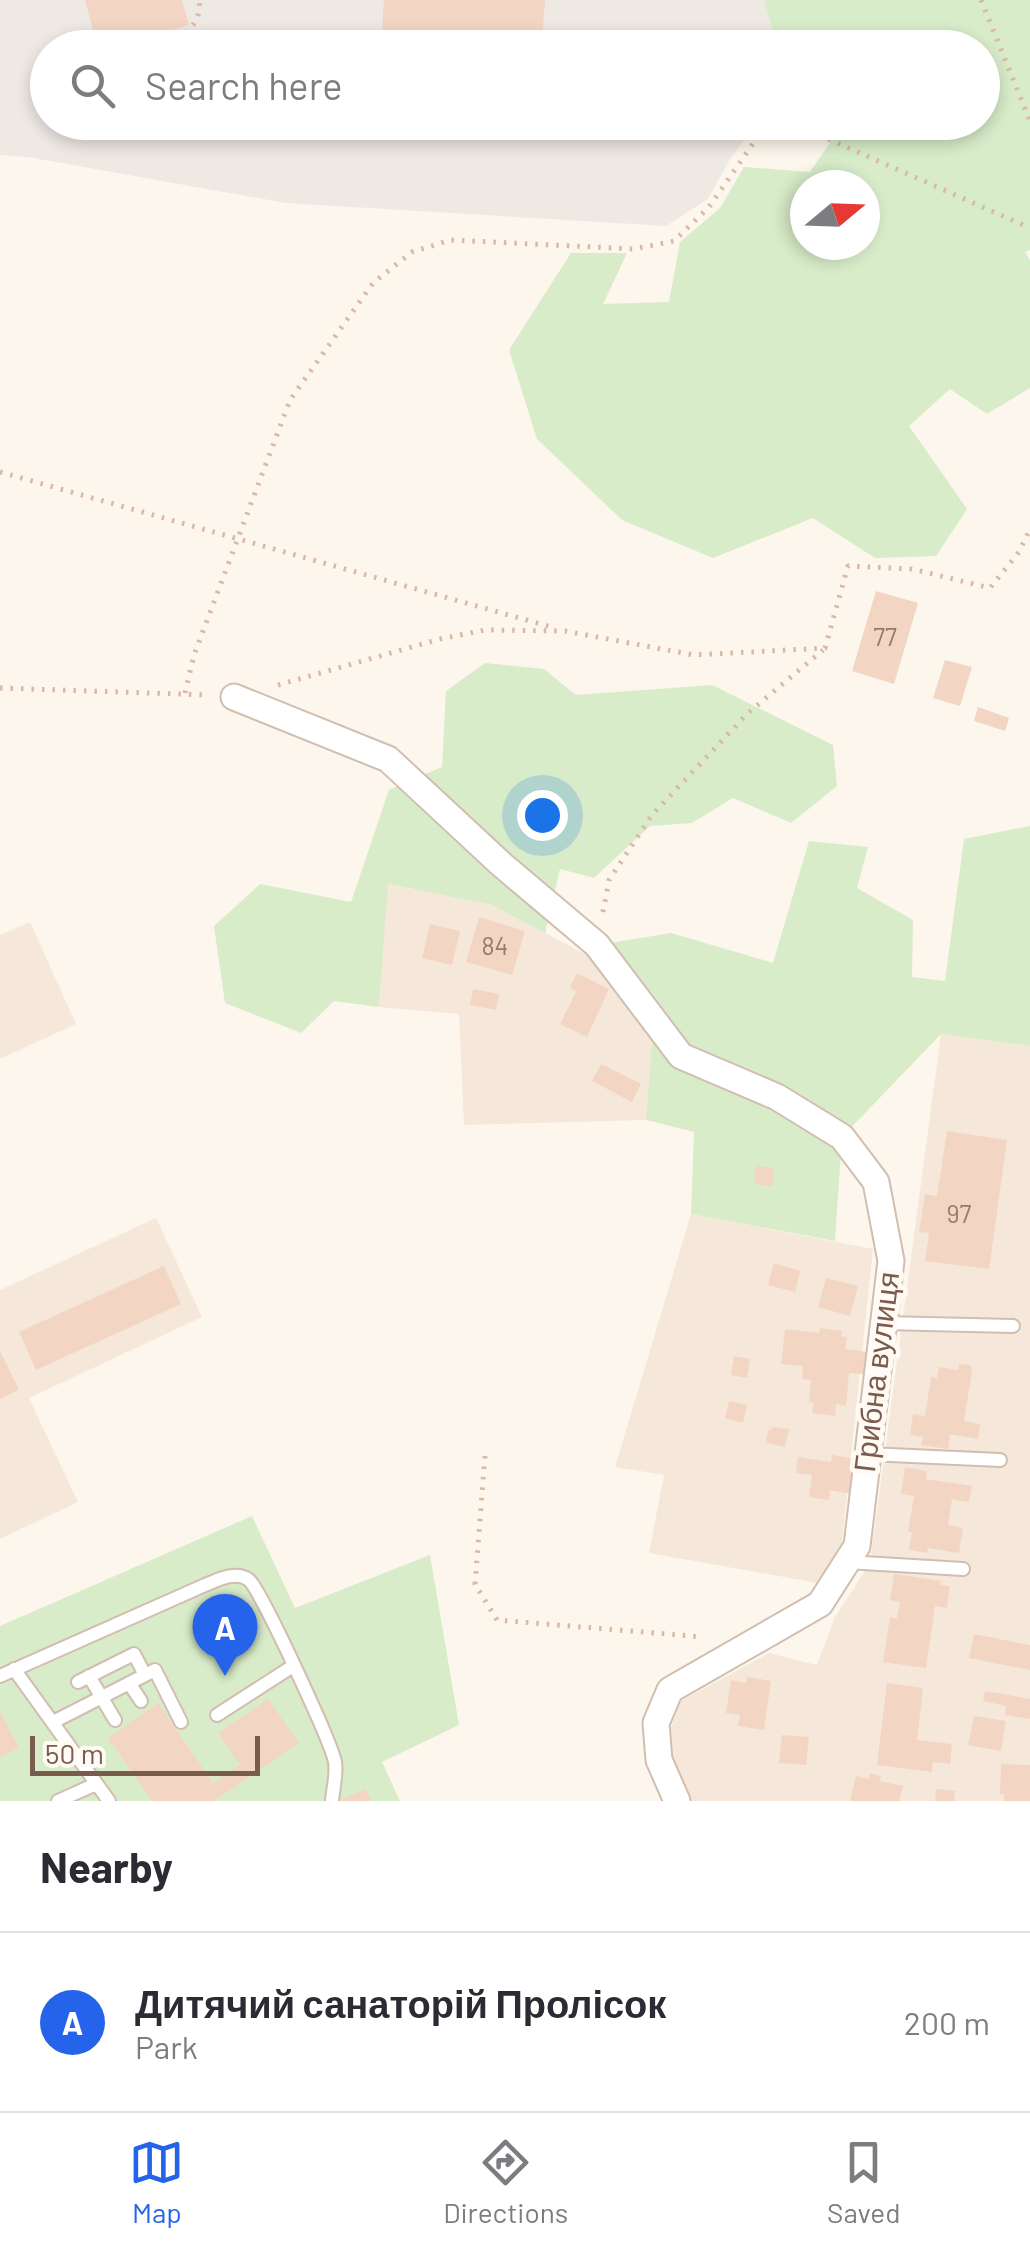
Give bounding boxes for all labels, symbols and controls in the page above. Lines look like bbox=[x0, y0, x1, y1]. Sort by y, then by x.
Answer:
search box bbox=[30, 30, 1000, 140]
icon: search bbox=[65, 58, 120, 113]
text: Search here bbox=[145, 62, 343, 108]
north arrow bbox=[790, 170, 880, 260]
house number: 77 bbox=[873, 621, 897, 651]
your location bbox=[517, 790, 568, 841]
house number: 84 bbox=[482, 930, 508, 960]
house number: 97 bbox=[947, 1198, 972, 1228]
street label: Грибна вулиця bbox=[845, 1269, 905, 1474]
pin: A bbox=[192, 1594, 258, 1676]
scale bar bbox=[30, 1731, 260, 1776]
text: 50 m bbox=[45, 1736, 104, 1770]
text: Nearby bbox=[40, 1841, 173, 1891]
text: Дитячий санаторій Пролісок bbox=[135, 1980, 666, 2026]
text: A bbox=[62, 2003, 83, 2041]
text: 200 m bbox=[904, 2003, 990, 2041]
text: Park bbox=[135, 2027, 198, 2065]
tab: Map bbox=[129, 2135, 184, 2229]
tab: Directions bbox=[443, 2135, 568, 2229]
tab: Saved bbox=[827, 2135, 901, 2229]

